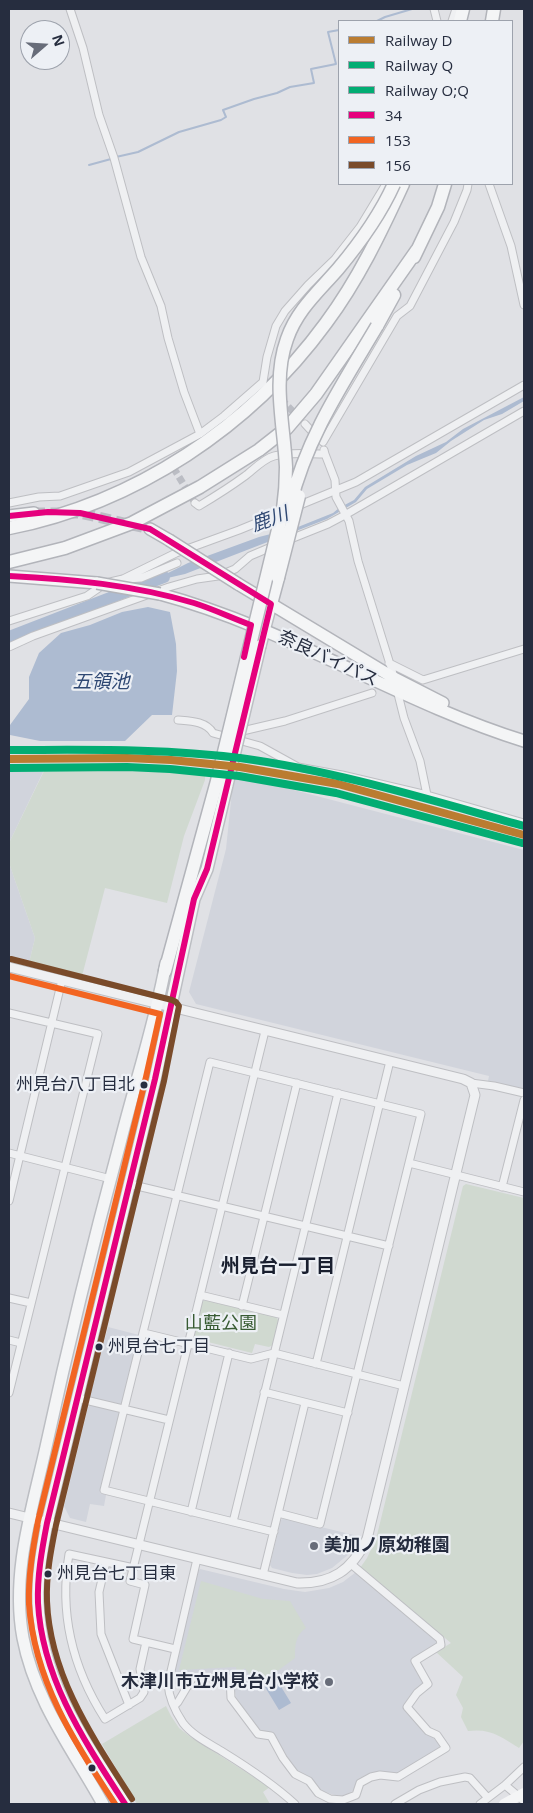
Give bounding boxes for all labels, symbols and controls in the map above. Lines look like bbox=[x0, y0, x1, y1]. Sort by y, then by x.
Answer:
north arrow bbox=[20, 20, 70, 70]
legend bbox=[338, 20, 513, 185]
text: Railway D bbox=[385, 30, 452, 50]
text: N bbox=[48, 32, 70, 49]
text: Railway Q bbox=[385, 55, 453, 75]
text: Railway O;Q bbox=[385, 80, 469, 100]
text: 34 bbox=[385, 105, 402, 125]
text: 153 bbox=[385, 130, 411, 150]
text: 156 bbox=[385, 155, 411, 175]
water label: 鹿川 bbox=[248, 503, 292, 537]
street label: 奈良バイパス bbox=[274, 626, 382, 692]
water label: 五領池 bbox=[73, 672, 129, 694]
place label: 州見台八丁目北 bbox=[16, 1075, 135, 1095]
marker: 州見台八丁目北 bbox=[139, 1080, 149, 1090]
district label: 州見台一丁目 bbox=[221, 1256, 335, 1278]
park label: 山藍公園 bbox=[185, 1313, 257, 1335]
place label: 州見台七丁目 bbox=[108, 1337, 210, 1357]
marker: 州見台七丁目 bbox=[94, 1342, 104, 1352]
place label: 美加ノ原幼稚園 bbox=[324, 1535, 450, 1557]
marker: 美加ノ原幼稚園 bbox=[308, 1540, 320, 1552]
place label: 州見台七丁目東 bbox=[57, 1564, 176, 1584]
marker: 州見台七丁目東 bbox=[43, 1569, 53, 1579]
place label: 木津川市立州見台小学校 bbox=[121, 1671, 319, 1693]
marker: 木津川市立州見台小学校 bbox=[323, 1676, 335, 1688]
unlabelled marker bbox=[87, 1763, 97, 1773]

